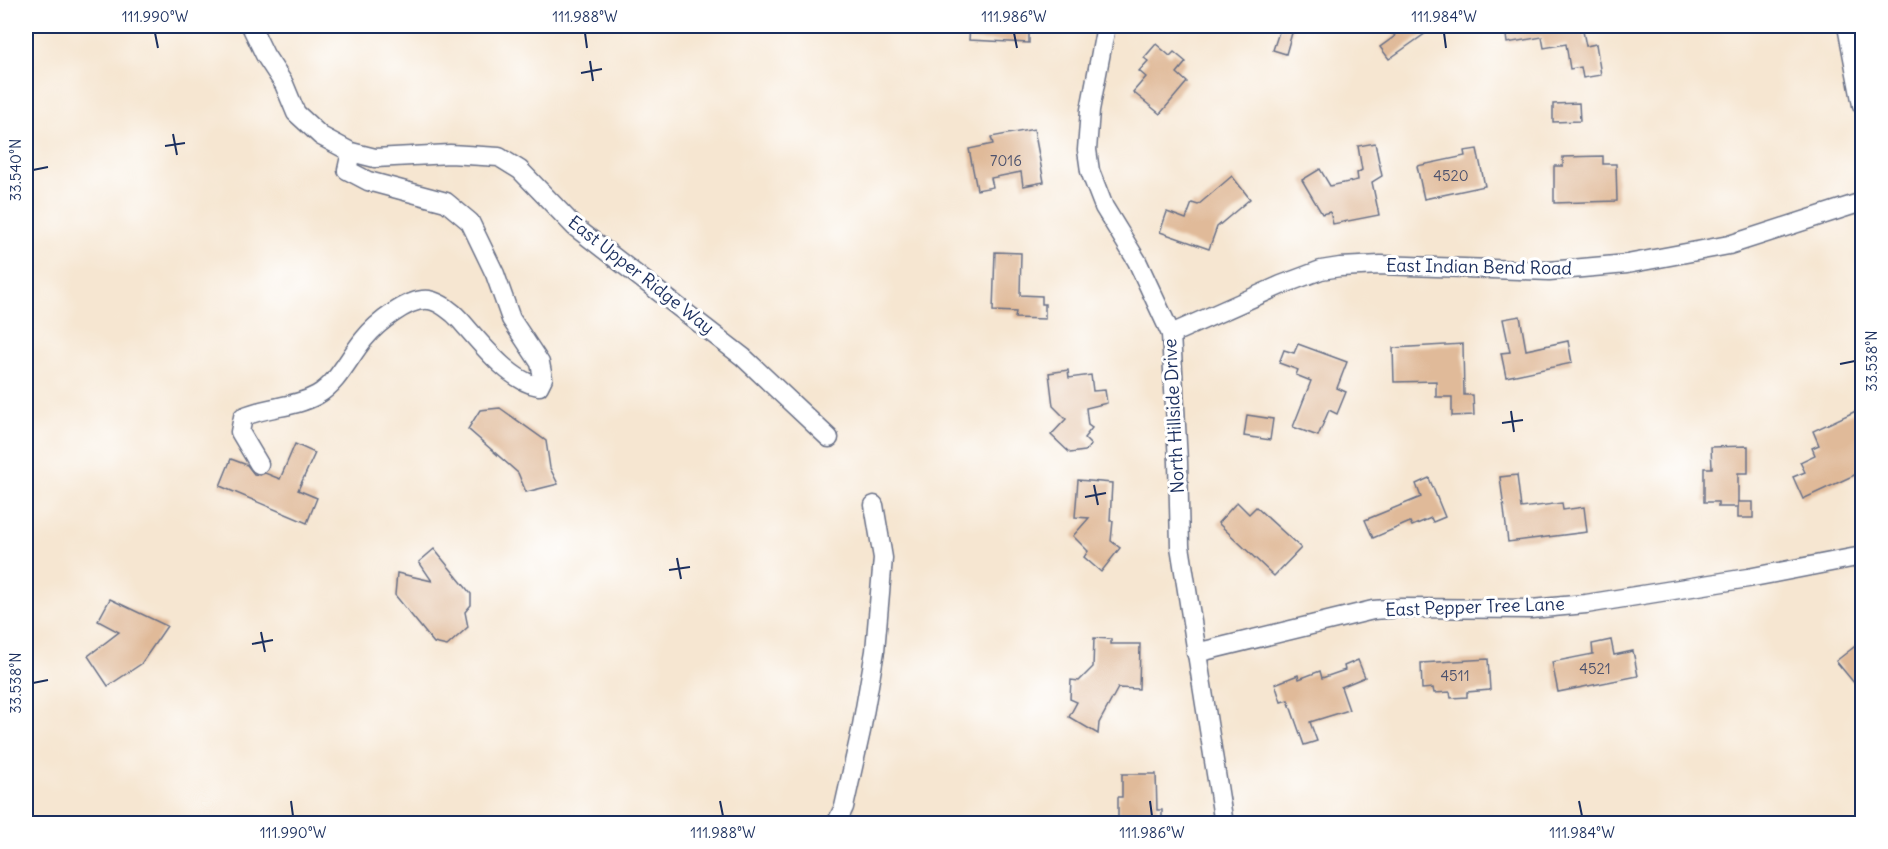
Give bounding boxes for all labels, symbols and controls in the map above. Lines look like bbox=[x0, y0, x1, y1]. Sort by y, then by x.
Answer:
text: 111.990°W bbox=[122, 7, 189, 26]
text: 111.988°W bbox=[552, 7, 618, 26]
text: 111.986°W bbox=[981, 7, 1047, 26]
text: 111.984°W bbox=[1411, 7, 1477, 26]
text: 33.540°N bbox=[6, 139, 25, 201]
house number: 7016 bbox=[990, 151, 1022, 170]
house number: 4520 bbox=[1433, 166, 1469, 185]
street label: East Upper Ridge Way bbox=[564, 210, 719, 339]
street label: East Indian Bend Road bbox=[1386, 253, 1573, 280]
text: 33.538°N bbox=[1862, 330, 1881, 392]
street label: North Hillside Drive bbox=[1158, 338, 1189, 494]
street label: East Pepper Tree Lane bbox=[1385, 592, 1565, 621]
text: 33.538°N bbox=[6, 652, 25, 714]
house number: 4521 bbox=[1579, 659, 1611, 678]
house number: 4511 bbox=[1440, 666, 1470, 685]
text: 111.990°W bbox=[260, 823, 327, 842]
text: 111.988°W bbox=[690, 823, 756, 842]
text: 111.986°W bbox=[1119, 823, 1185, 842]
text: 111.984°W bbox=[1549, 823, 1615, 842]

